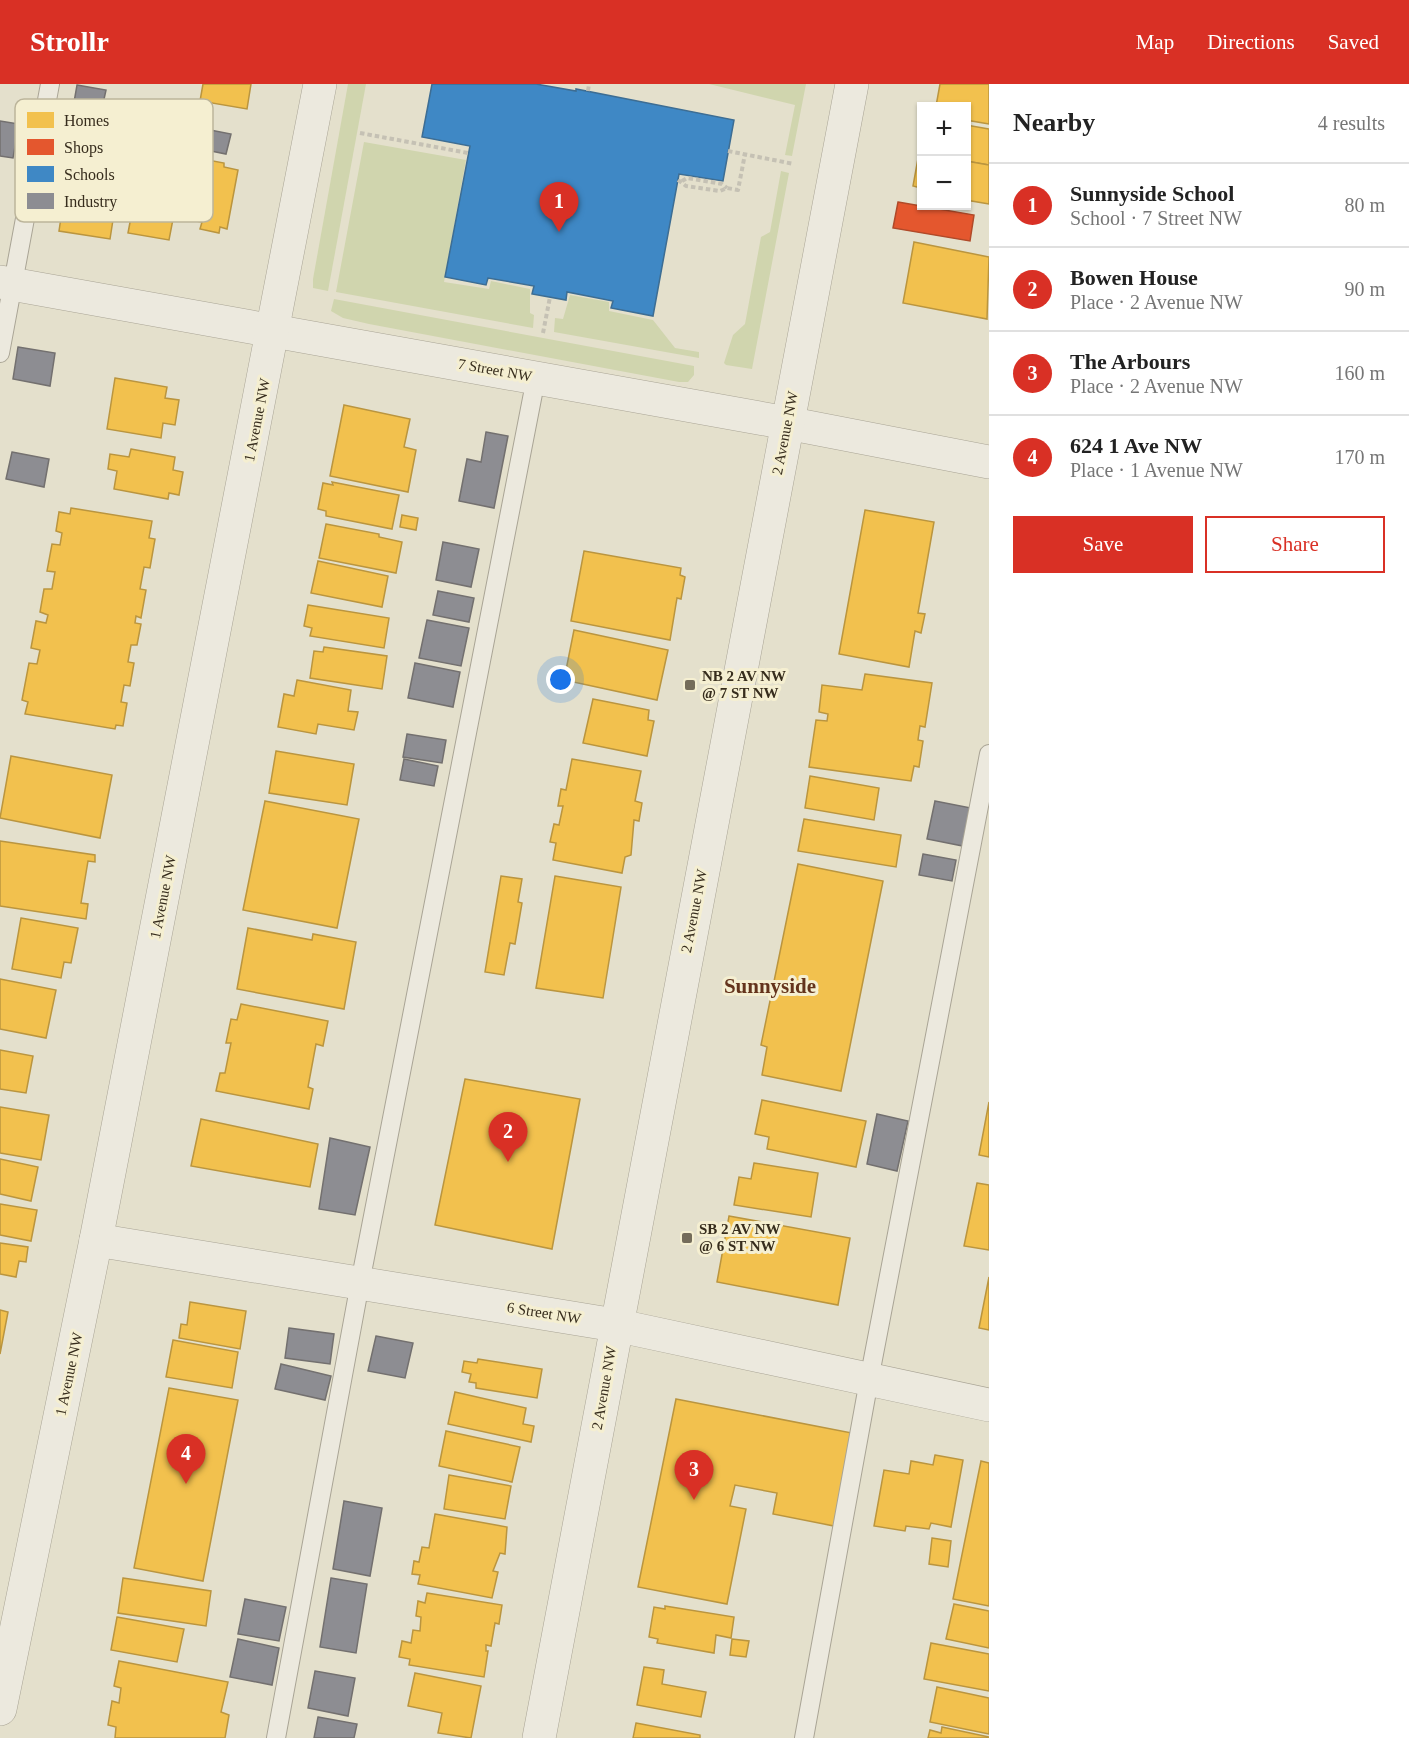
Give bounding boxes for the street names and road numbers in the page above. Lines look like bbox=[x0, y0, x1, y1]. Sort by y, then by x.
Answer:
street label: 7 Street NW bbox=[457, 356, 534, 385]
street label: 1 Avenue NW bbox=[241, 376, 273, 463]
street label: 2 Avenue NW bbox=[769, 389, 801, 476]
street label: 1 Avenue NW bbox=[147, 853, 179, 940]
street label: 2 Avenue NW bbox=[678, 867, 710, 954]
street label: 6 Street NW bbox=[506, 1299, 583, 1327]
street label: 1 Avenue NW bbox=[52, 1330, 86, 1417]
street label: 2 Avenue NW bbox=[589, 1344, 619, 1431]

